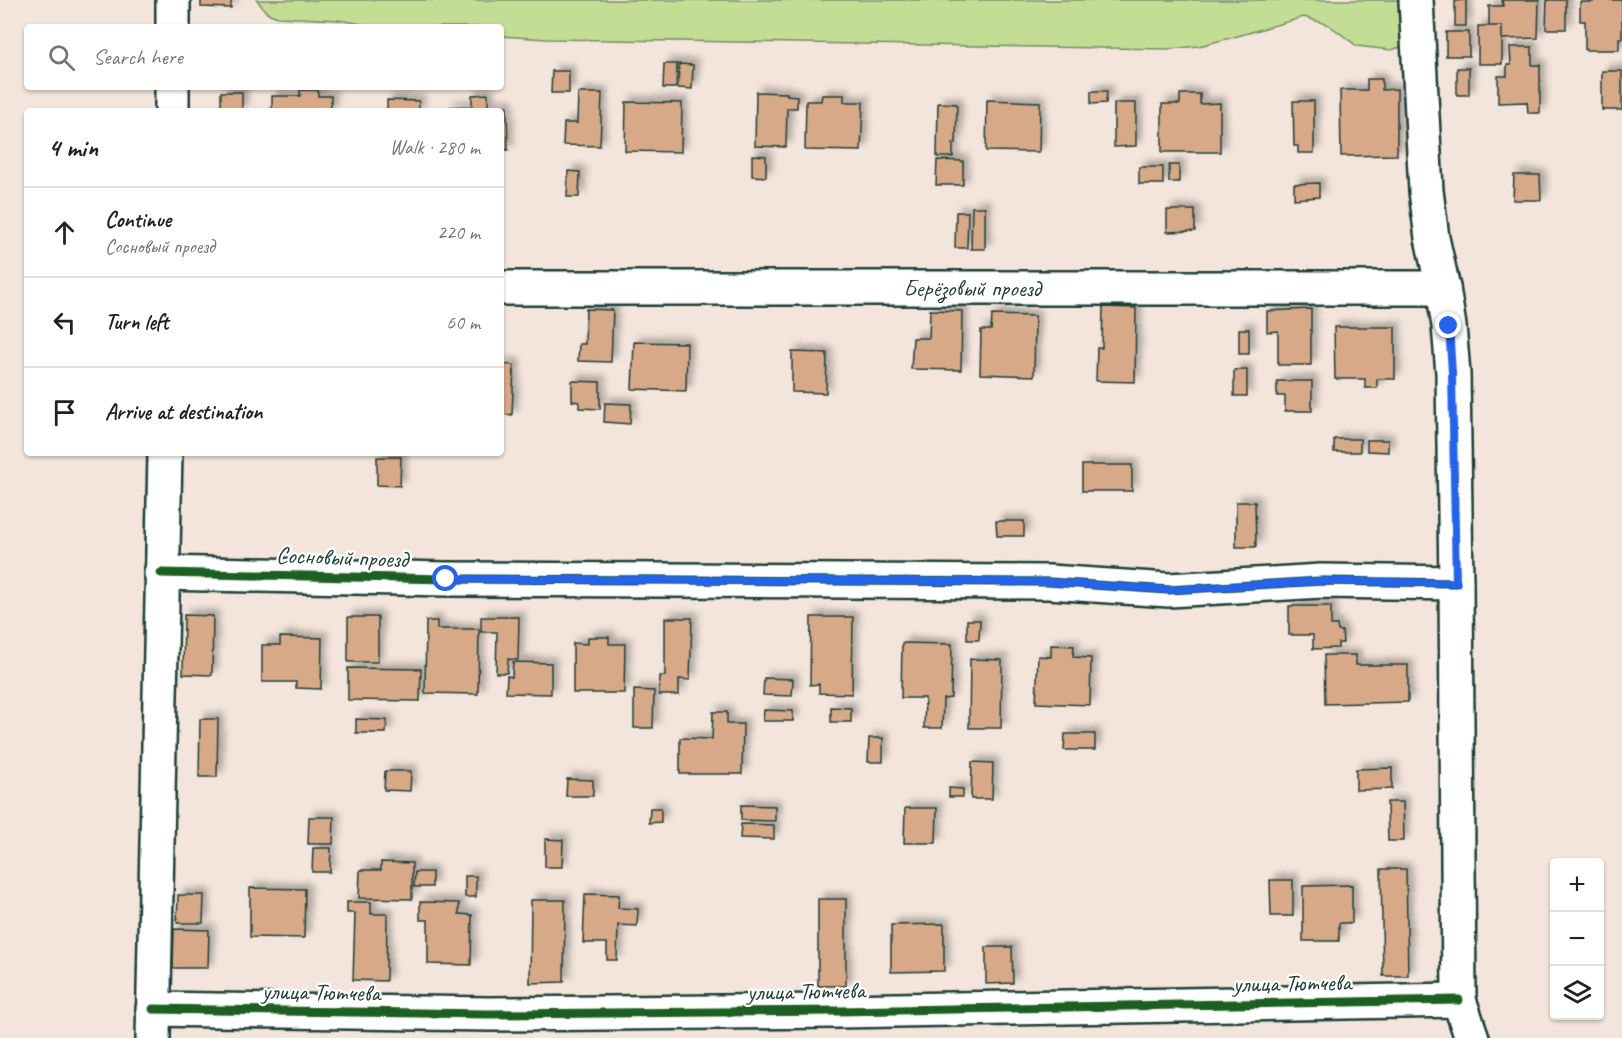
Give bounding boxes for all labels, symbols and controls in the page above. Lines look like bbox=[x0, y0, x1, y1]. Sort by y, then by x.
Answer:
search box bbox=[24, 24, 504, 90]
icon: search bbox=[45, 41, 78, 74]
text: Search here bbox=[93, 43, 183, 71]
text: 4 min bbox=[48, 131, 98, 164]
text: Walk · 280 m bbox=[390, 135, 480, 160]
text: Continue bbox=[105, 206, 171, 234]
icon: ahead bbox=[48, 216, 81, 249]
text: 220 m bbox=[437, 220, 480, 245]
text: Сосновый проезд bbox=[105, 234, 215, 259]
street label: Берёзовый проезд bbox=[903, 273, 1043, 304]
icon: left bbox=[48, 306, 81, 339]
text: Turn left bbox=[105, 308, 169, 336]
text: 60 m bbox=[446, 310, 480, 335]
route end bbox=[1435, 312, 1461, 338]
icon: arrive bbox=[48, 396, 81, 429]
text: Arrive at destination bbox=[105, 398, 262, 426]
street label: Сосновый проезд bbox=[276, 540, 411, 574]
route start bbox=[432, 565, 458, 591]
map controls bbox=[1550, 858, 1604, 1020]
button: + bbox=[1550, 858, 1604, 912]
button: − bbox=[1550, 912, 1604, 966]
button: layers bbox=[1550, 966, 1604, 1020]
street label: улица Тютчева bbox=[1231, 967, 1354, 999]
street label: улица Тютчева bbox=[745, 975, 868, 1007]
street label: улица Тютчева bbox=[260, 976, 383, 1008]

